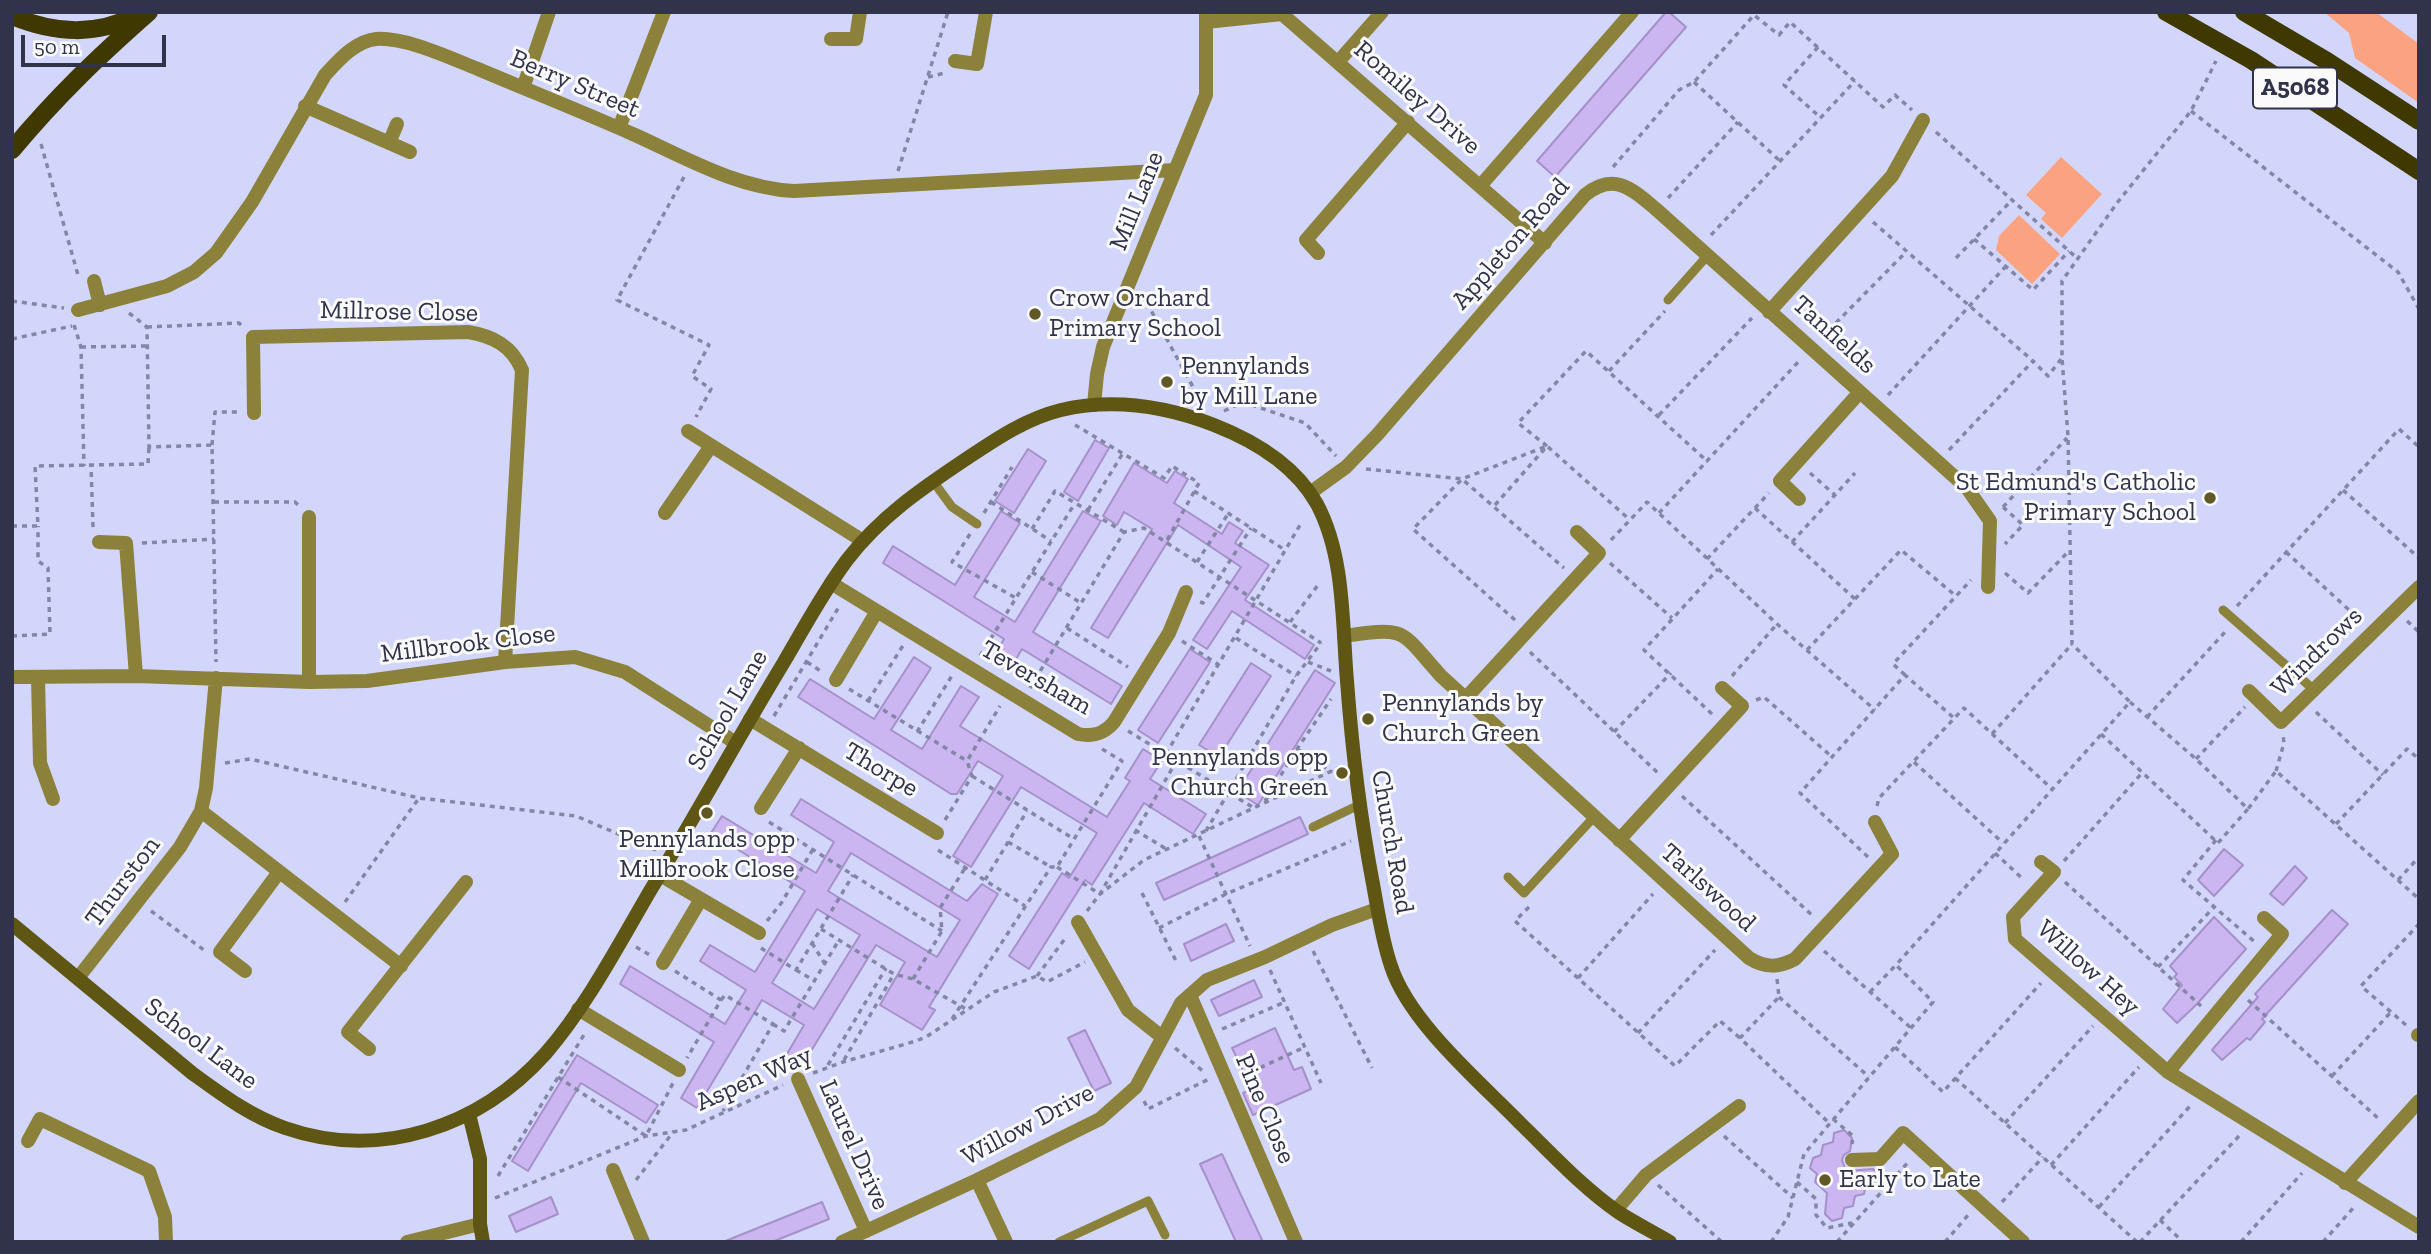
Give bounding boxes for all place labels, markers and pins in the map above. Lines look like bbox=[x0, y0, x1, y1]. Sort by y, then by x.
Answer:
place label: Crow Orchard Primary School bbox=[1049, 283, 1221, 344]
marker: Crow Orchard Primary School bbox=[1027, 306, 1043, 322]
place label: Pennylands by Mill Lane bbox=[1181, 351, 1317, 412]
marker: Pennylands by Mill Lane bbox=[1159, 374, 1175, 390]
place label: St Edmund's Catholic Primary School bbox=[1956, 467, 2196, 528]
marker: St Edmund's Catholic Primary School bbox=[2202, 490, 2218, 506]
place label: Pennylands by Church Green bbox=[1382, 688, 1543, 750]
marker: Pennylands by Church Green bbox=[1360, 711, 1376, 727]
place label: Pennylands opp Church Green bbox=[1151, 742, 1328, 804]
marker: Pennylands opp Church Green bbox=[1334, 765, 1350, 781]
marker: Pennylands opp Millbrook Close bbox=[699, 805, 715, 821]
place label: Pennylands opp Millbrook Close bbox=[619, 824, 795, 886]
place label: Early to Late bbox=[1839, 1164, 1981, 1196]
marker: Early to Late bbox=[1817, 1172, 1833, 1188]

